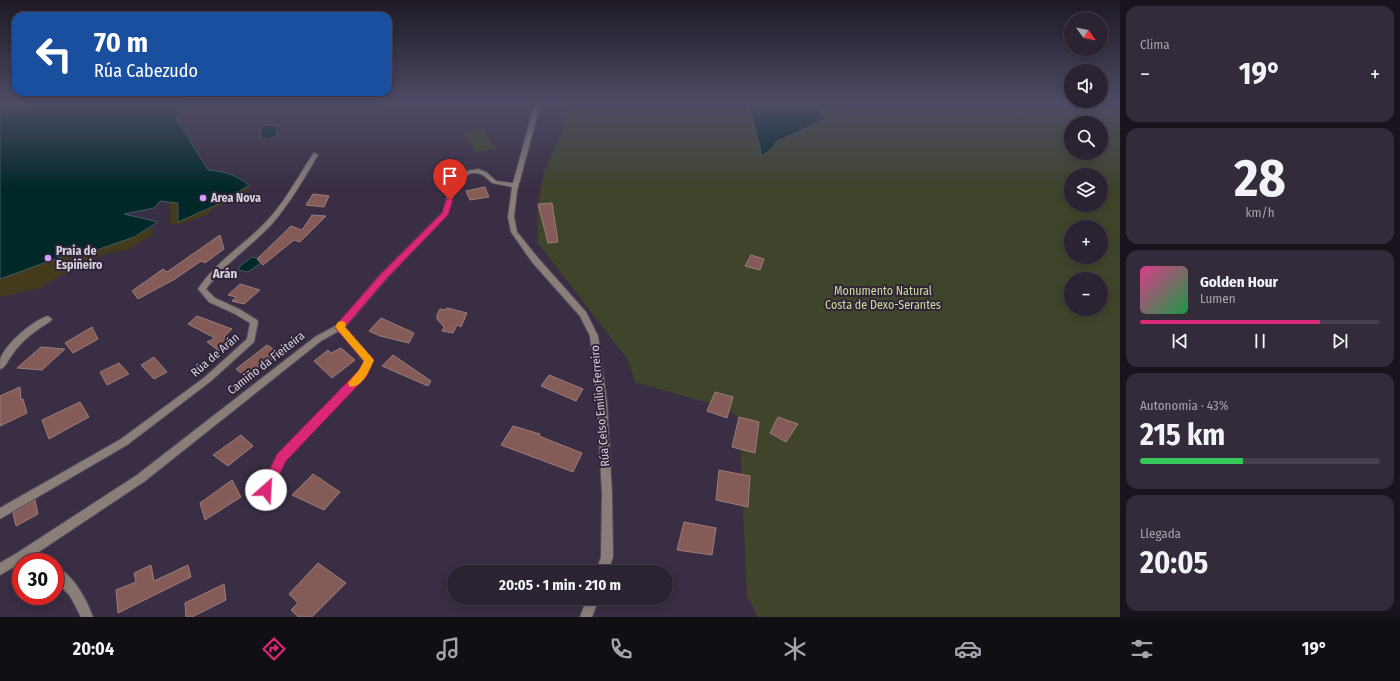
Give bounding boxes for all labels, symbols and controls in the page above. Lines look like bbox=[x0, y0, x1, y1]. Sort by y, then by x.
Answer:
north arrow bbox=[1064, 12, 1108, 56]
map controls bbox=[1064, 12, 1108, 316]
text: 70 m bbox=[94, 26, 148, 59]
icon: left bbox=[28, 28, 80, 80]
text: Clima bbox=[1140, 37, 1170, 52]
text: 19° bbox=[1239, 56, 1281, 92]
text: Rúa Cabezudo bbox=[94, 60, 198, 82]
text: − bbox=[1140, 61, 1150, 88]
text: + bbox=[1370, 61, 1380, 88]
button: sound bbox=[1064, 64, 1108, 108]
button: search bbox=[1064, 116, 1108, 160]
text: 28 bbox=[1234, 147, 1286, 210]
pin bbox=[433, 159, 467, 200]
icon: arrive bbox=[439, 165, 461, 187]
button: layers bbox=[1064, 168, 1108, 212]
place label: Area Nova bbox=[210, 191, 261, 205]
marker: Area Nova bbox=[198, 193, 208, 203]
text: km/h bbox=[1246, 205, 1275, 220]
button: + bbox=[1064, 220, 1108, 264]
place label: Praia de Espiñeiro bbox=[56, 244, 103, 272]
marker: Praia de Espiñeiro bbox=[43, 253, 53, 263]
district label: Arán bbox=[212, 266, 238, 281]
button: − bbox=[1064, 272, 1108, 316]
text: Golden Hour bbox=[1200, 273, 1278, 291]
park label: Monumento Natural Costa de Dexo-Serantes bbox=[825, 284, 941, 312]
text: Lumen bbox=[1200, 291, 1236, 306]
street label: Camiño da Fieiteira bbox=[225, 328, 307, 397]
street label: Rúa de Arán bbox=[188, 330, 242, 380]
icon: previous bbox=[1169, 330, 1191, 352]
icon: pause bbox=[1249, 330, 1271, 352]
icon: next bbox=[1329, 330, 1351, 352]
street label: Rúa Celso Emilio Ferreiro bbox=[588, 345, 612, 467]
text: Autonomía · 43% bbox=[1140, 398, 1228, 413]
text: 215 km bbox=[1140, 417, 1225, 453]
position arrow bbox=[245, 469, 287, 511]
text: Llegada bbox=[1140, 526, 1181, 541]
text: 20:05 bbox=[1140, 545, 1208, 581]
speed limit sign: 30 bbox=[12, 553, 64, 605]
text: 20:05 · 1 min · 210 m bbox=[499, 576, 621, 594]
icon: directions bbox=[260, 635, 288, 663]
icon: music bbox=[434, 635, 462, 663]
icon: phone bbox=[607, 635, 635, 663]
icon: climate bbox=[781, 635, 809, 663]
icon: car bbox=[954, 635, 982, 663]
icon: filters bbox=[1128, 635, 1156, 663]
text: 20:04 bbox=[73, 638, 114, 660]
text: 19° bbox=[1302, 638, 1327, 660]

